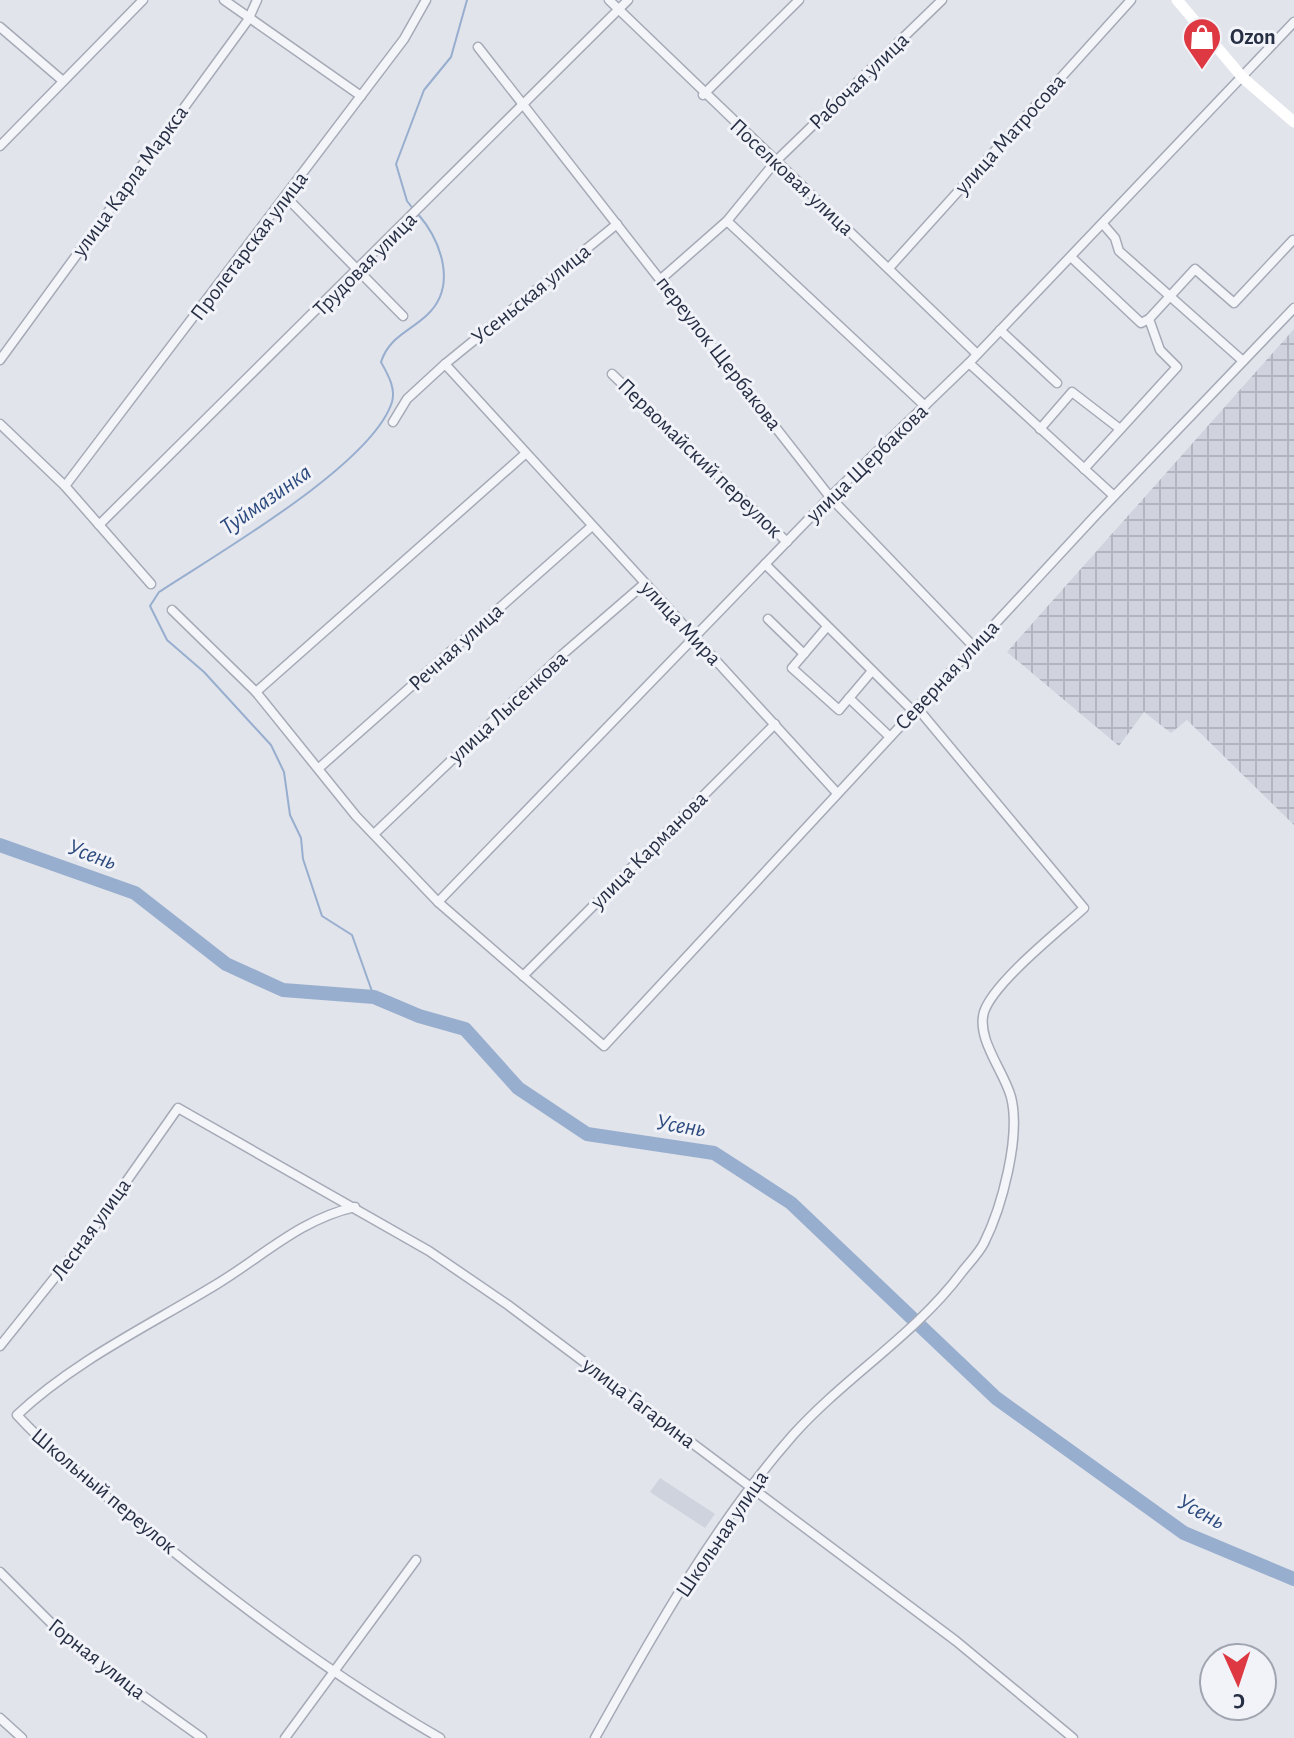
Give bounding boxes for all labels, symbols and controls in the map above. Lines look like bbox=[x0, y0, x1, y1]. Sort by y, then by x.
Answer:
shop icon: Ozon bbox=[1181, 16, 1223, 71]
place label: Ozon bbox=[1230, 26, 1276, 48]
street label: Рабочая улица bbox=[805, 28, 913, 134]
street label: улица Матросова bbox=[950, 70, 1069, 199]
street label: улица Карла Маркса bbox=[67, 101, 192, 261]
street label: Поселковая улица bbox=[726, 114, 858, 240]
street label: Пролетарская улица bbox=[186, 167, 312, 325]
street label: Трудовая улица bbox=[309, 208, 421, 320]
street label: Усеньская улица bbox=[467, 240, 595, 348]
street label: переулок Щербакова bbox=[652, 272, 786, 434]
street label: Первомайский переулок bbox=[614, 374, 786, 542]
street label: улица Щербакова bbox=[801, 400, 932, 527]
water label: Туймазинка bbox=[216, 460, 316, 540]
street label: улица Мира bbox=[636, 576, 725, 670]
street label: Речная улица bbox=[405, 599, 507, 695]
street label: Северная улица bbox=[891, 616, 1003, 734]
street label: улица Лысенкова bbox=[444, 647, 572, 768]
street label: улица Карманова bbox=[586, 787, 712, 913]
water label: Усень bbox=[65, 835, 119, 875]
water label: Усень bbox=[655, 1110, 707, 1142]
street label: Лесная улица bbox=[47, 1174, 135, 1284]
street label: улица Гагарина bbox=[578, 1353, 700, 1453]
street label: Школьный переулок bbox=[27, 1424, 181, 1558]
street label: Школьная улица bbox=[672, 1467, 772, 1601]
water label: Усень bbox=[1173, 1490, 1229, 1534]
street label: Горная улица bbox=[44, 1614, 150, 1704]
north arrow bbox=[1198, 1642, 1278, 1722]
text: С bbox=[1232, 1690, 1246, 1712]

